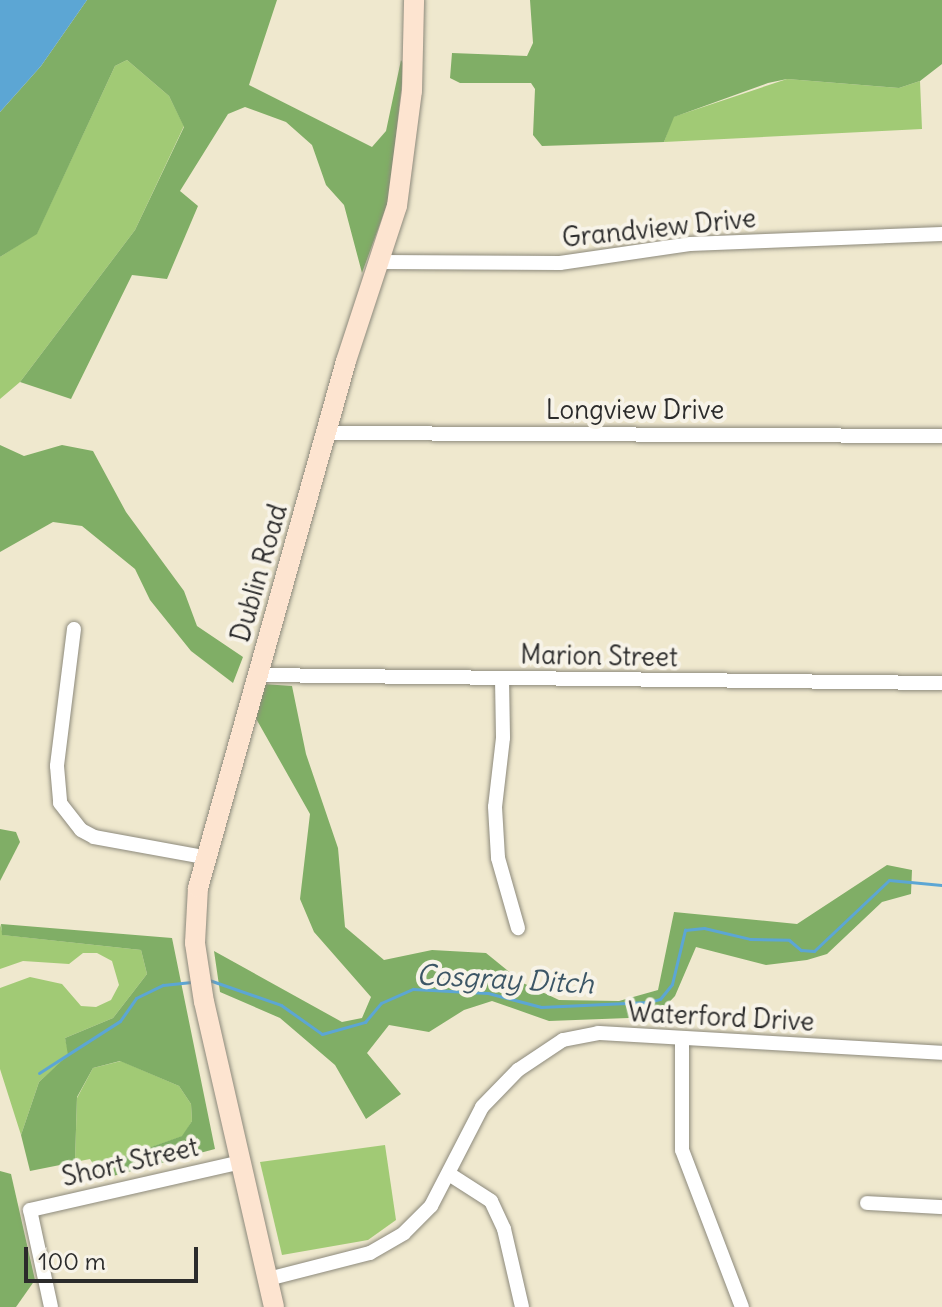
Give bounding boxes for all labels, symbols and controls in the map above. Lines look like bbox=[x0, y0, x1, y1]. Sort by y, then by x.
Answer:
street label: Grandview Drive bbox=[560, 202, 758, 254]
street label: Longview Drive bbox=[546, 394, 724, 426]
street label: Dublin Road bbox=[224, 501, 294, 645]
street label: Marion Street bbox=[520, 639, 678, 673]
water label: Cosgray Ditch bbox=[415, 958, 595, 1000]
street label: Waterford Drive bbox=[627, 997, 815, 1037]
street label: Short Street bbox=[59, 1131, 201, 1193]
scale bar bbox=[28, 1231, 202, 1281]
text: 100 m bbox=[38, 1246, 106, 1276]

